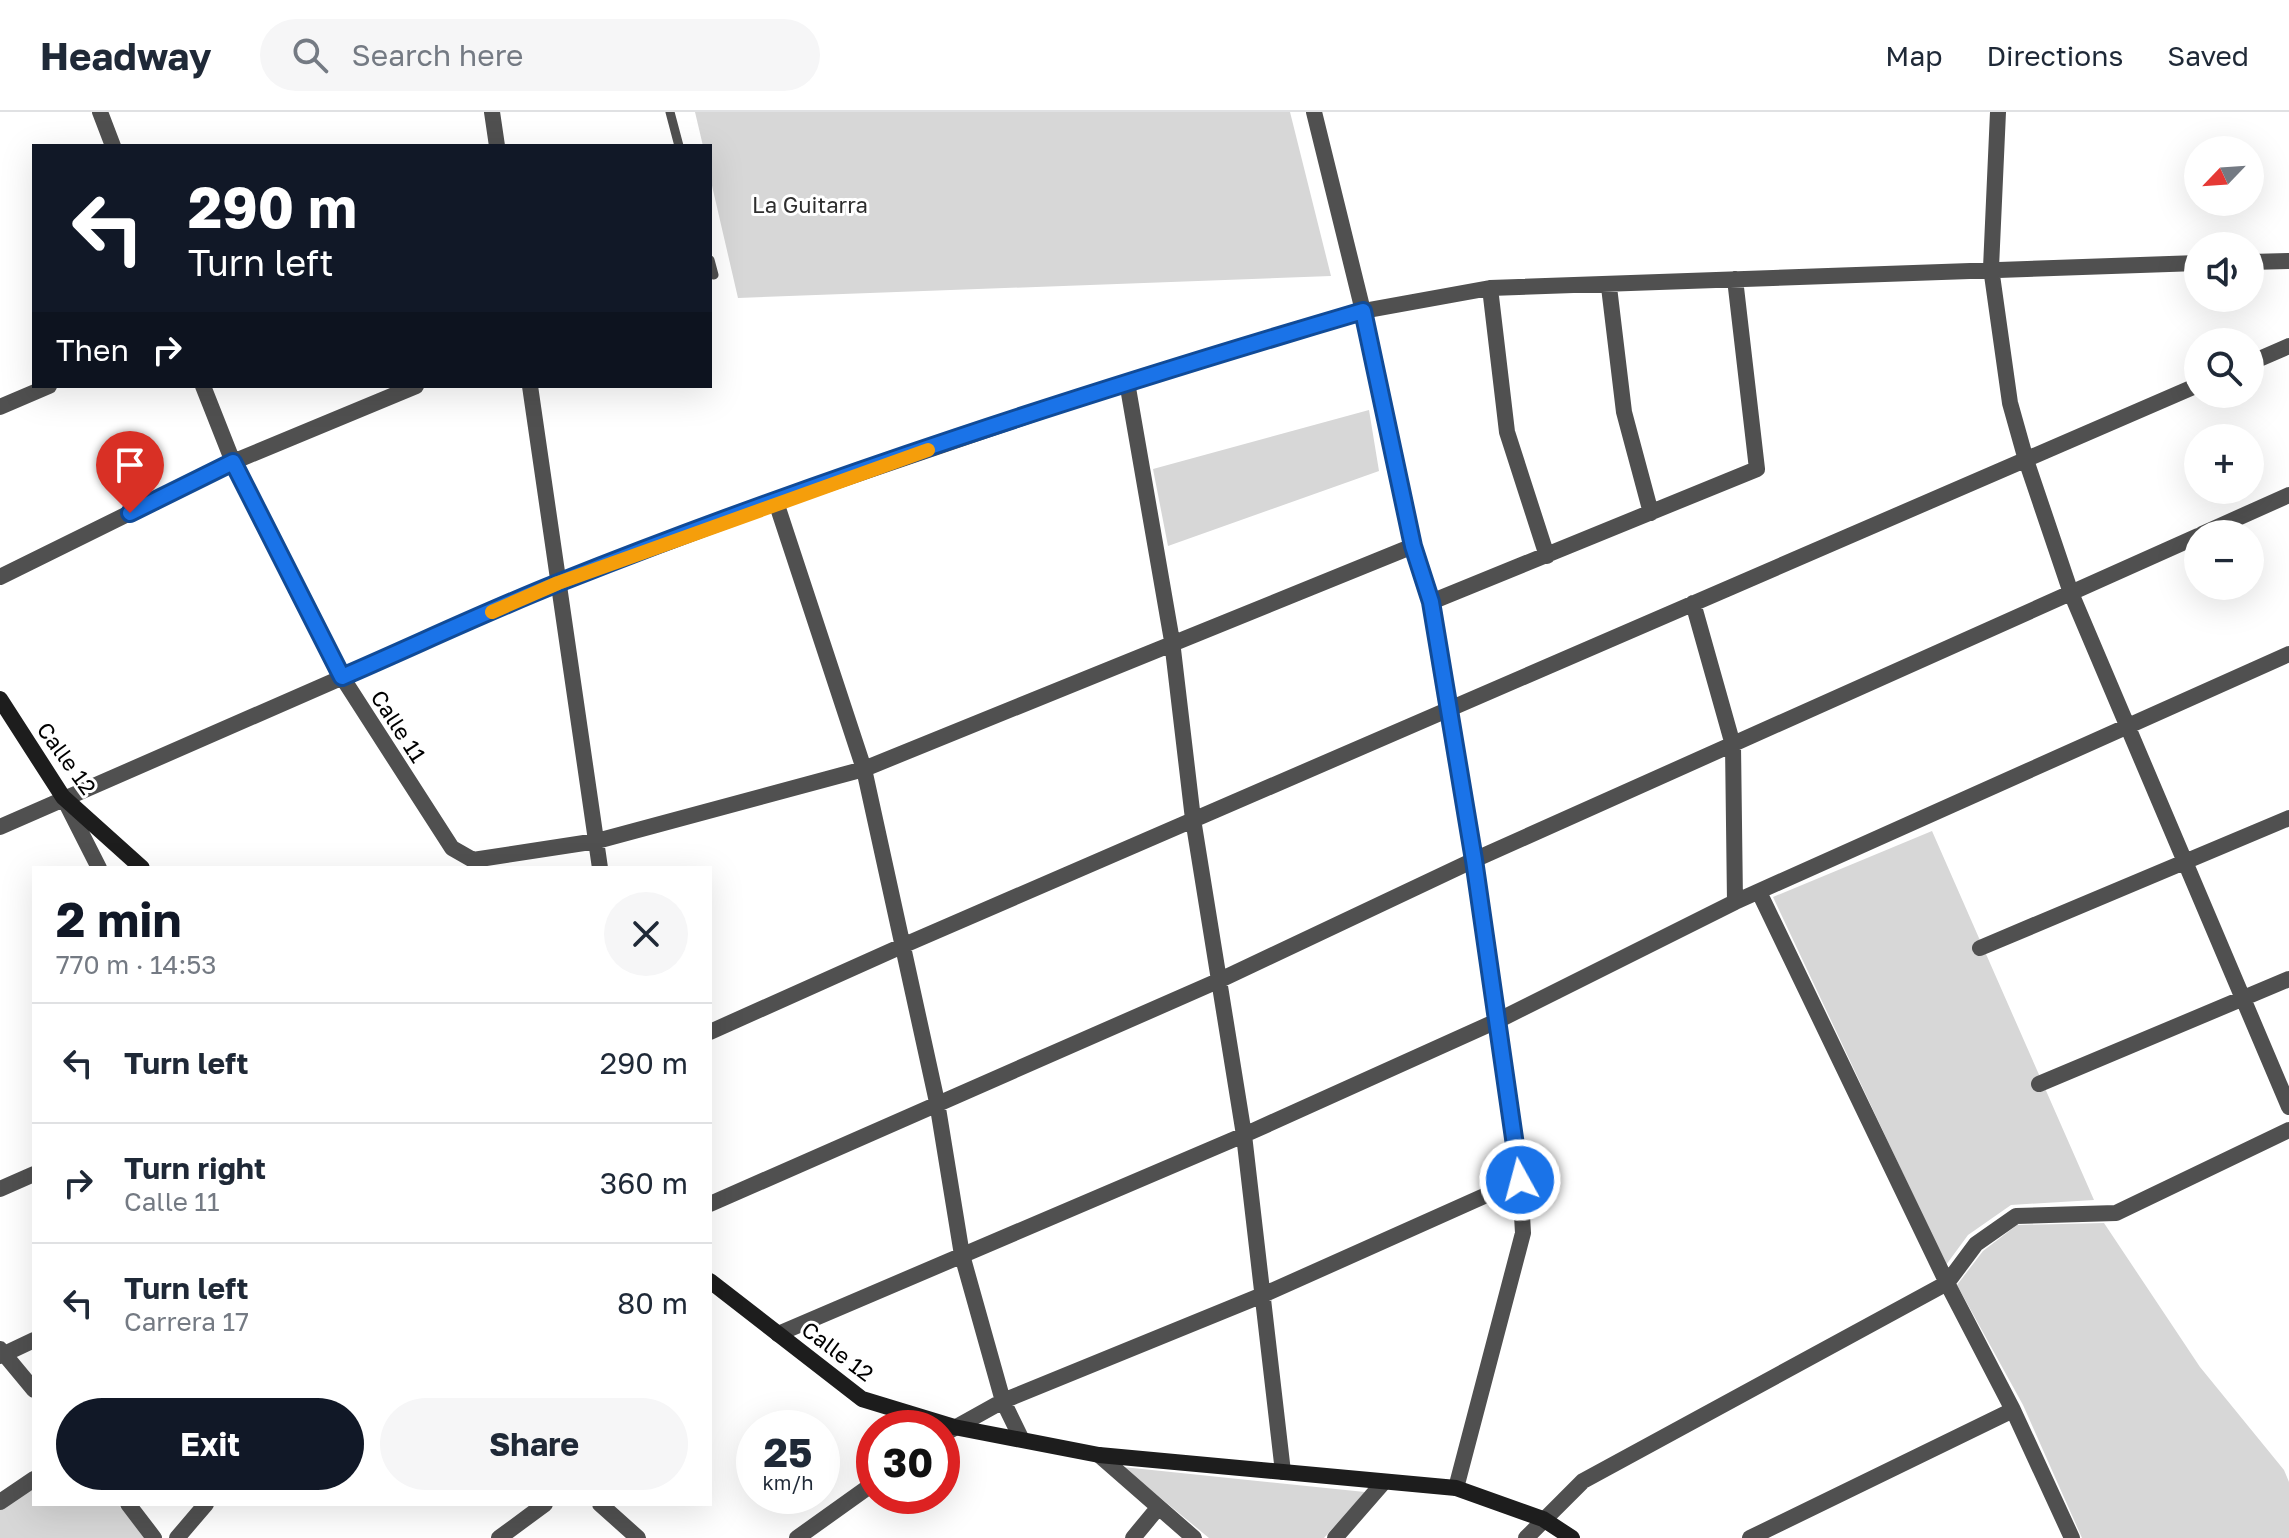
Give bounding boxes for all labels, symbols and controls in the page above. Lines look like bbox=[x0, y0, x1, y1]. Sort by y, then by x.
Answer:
search box bbox=[260, 19, 820, 91]
text: Headway bbox=[40, 33, 212, 78]
icon: search bbox=[288, 33, 332, 77]
text: Search here bbox=[352, 37, 523, 73]
text: Map bbox=[1885, 39, 1942, 72]
text: Directions bbox=[1986, 39, 2123, 72]
text: Saved bbox=[2167, 39, 2249, 72]
north arrow bbox=[2184, 136, 2264, 216]
map controls bbox=[2184, 136, 2264, 600]
text: 290 m bbox=[188, 173, 357, 240]
icon: left bbox=[56, 176, 160, 280]
park label: La Guitarra bbox=[752, 191, 868, 218]
button: sound bbox=[2184, 232, 2264, 312]
text: Turn left bbox=[188, 241, 334, 284]
icon: right bbox=[145, 328, 189, 372]
button: search bbox=[2184, 328, 2264, 408]
text: Then bbox=[56, 332, 129, 368]
button: + bbox=[2184, 424, 2264, 504]
pin bbox=[96, 431, 164, 513]
icon: arrive bbox=[108, 443, 152, 487]
button: − bbox=[2184, 520, 2264, 600]
street label: Calle 11 bbox=[366, 685, 433, 768]
street label: Calle 12 bbox=[32, 717, 102, 799]
text: 2 min bbox=[56, 890, 181, 948]
button: close bbox=[604, 892, 688, 976]
text: 770 m · 14:53 bbox=[56, 949, 217, 980]
icon: left bbox=[56, 1041, 100, 1085]
text: Turn left bbox=[124, 1045, 249, 1081]
text: 290 m bbox=[600, 1045, 688, 1081]
position arrow bbox=[1478, 1138, 1562, 1222]
text: Turn right bbox=[124, 1150, 266, 1186]
icon: right bbox=[56, 1161, 100, 1205]
text: 360 m bbox=[600, 1165, 688, 1201]
text: Calle 11 bbox=[124, 1186, 220, 1217]
text: Turn left bbox=[124, 1270, 249, 1306]
icon: left bbox=[56, 1281, 100, 1325]
text: 80 m bbox=[617, 1285, 688, 1321]
text: Carrera 17 bbox=[124, 1306, 249, 1337]
street label: Calle 12 bbox=[797, 1315, 879, 1387]
button: Exit bbox=[56, 1398, 364, 1490]
button: Share bbox=[380, 1398, 688, 1490]
speed limit sign: 30 bbox=[856, 1410, 960, 1514]
text: 25 bbox=[764, 1428, 812, 1476]
text: km/h bbox=[763, 1470, 813, 1494]

